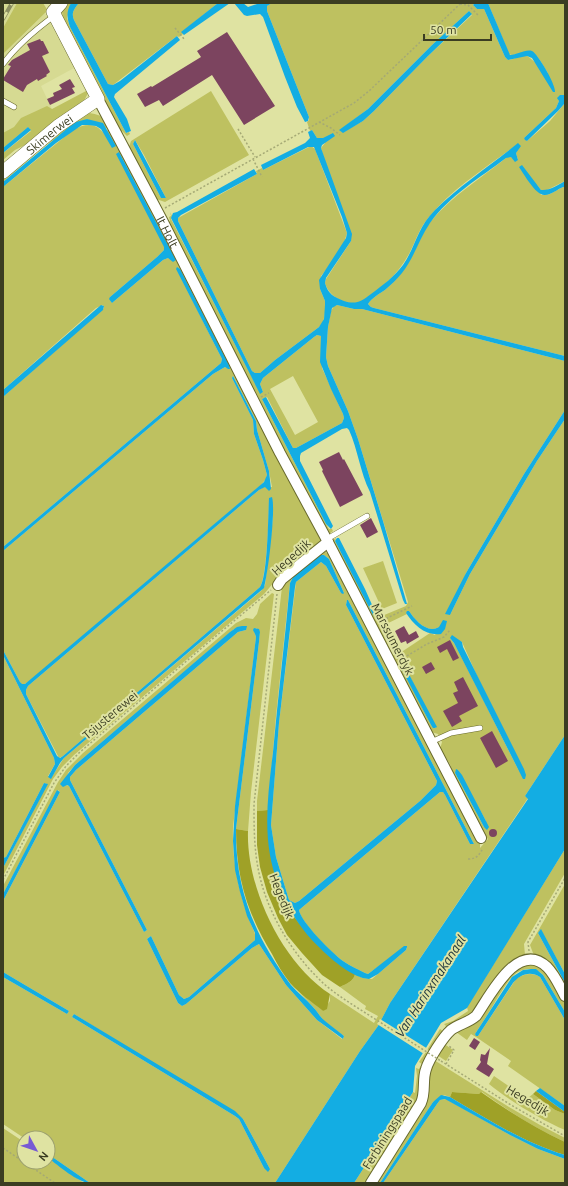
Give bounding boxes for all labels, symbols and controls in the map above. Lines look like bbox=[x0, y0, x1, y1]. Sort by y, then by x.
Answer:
scale bar bbox=[424, 16, 491, 42]
text: 50 m bbox=[430, 23, 457, 36]
street label: Skimerwei bbox=[23, 111, 75, 156]
street label: It Holt bbox=[154, 214, 181, 250]
street label: Hegedijk bbox=[269, 536, 313, 578]
street label: Marssumerdyk bbox=[369, 601, 417, 677]
street label: Tsjusterewei bbox=[80, 688, 140, 742]
street label: Hegedijk bbox=[267, 872, 297, 920]
water label: Van Harinxmakanaal bbox=[392, 932, 468, 1039]
street label: Hegedijk bbox=[504, 1082, 552, 1118]
street label: Ferbiningspaad bbox=[360, 1095, 414, 1171]
north arrow bbox=[16, 1130, 56, 1170]
text: N bbox=[36, 1149, 51, 1163]

